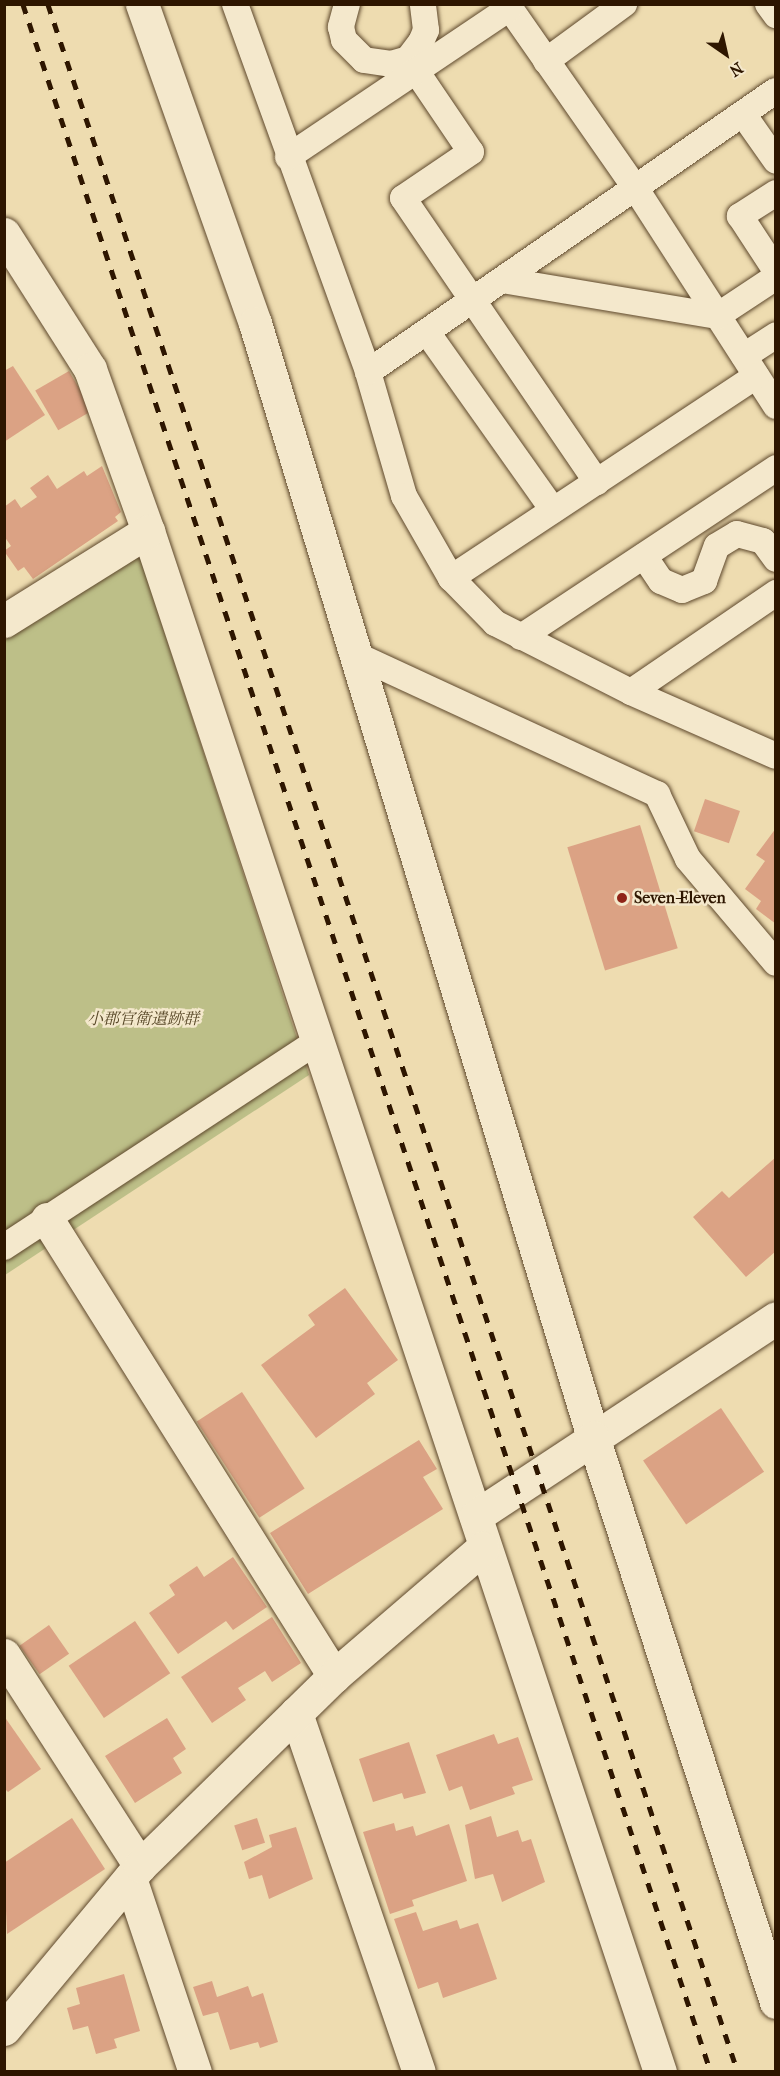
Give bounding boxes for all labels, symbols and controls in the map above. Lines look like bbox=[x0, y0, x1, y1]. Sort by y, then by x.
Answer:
north arrow bbox=[696, 24, 756, 84]
text: N bbox=[726, 58, 747, 81]
place label: Seven-Eleven bbox=[634, 888, 726, 908]
marker: Seven-Eleven bbox=[615, 891, 629, 905]
park label: 小郡官衛遺跡群 bbox=[87, 1009, 199, 1029]

